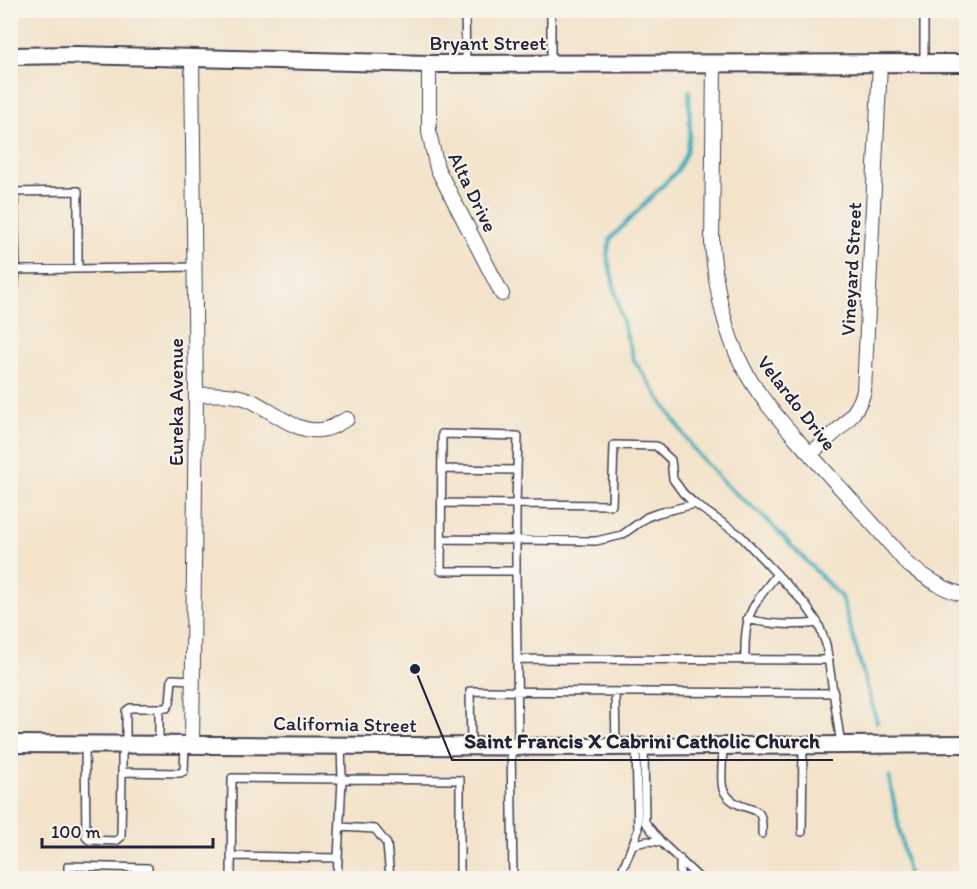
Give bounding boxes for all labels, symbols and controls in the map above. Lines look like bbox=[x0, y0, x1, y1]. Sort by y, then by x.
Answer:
street label: Bryant Street bbox=[429, 31, 547, 55]
street label: Alta Drive bbox=[443, 148, 503, 236]
street label: Vineyard Street bbox=[836, 201, 866, 337]
street label: Eureka Avenue bbox=[164, 338, 188, 466]
street label: Velardo Drive bbox=[752, 351, 842, 455]
street label: California Street bbox=[273, 711, 417, 737]
callout: Saint Francis X Cabrini Catholic Church bbox=[452, 721, 833, 760]
text: Saint Francis X Cabrini Catholic Church bbox=[464, 728, 820, 753]
scale bar bbox=[42, 811, 213, 849]
text: 100 m bbox=[51, 821, 101, 843]

